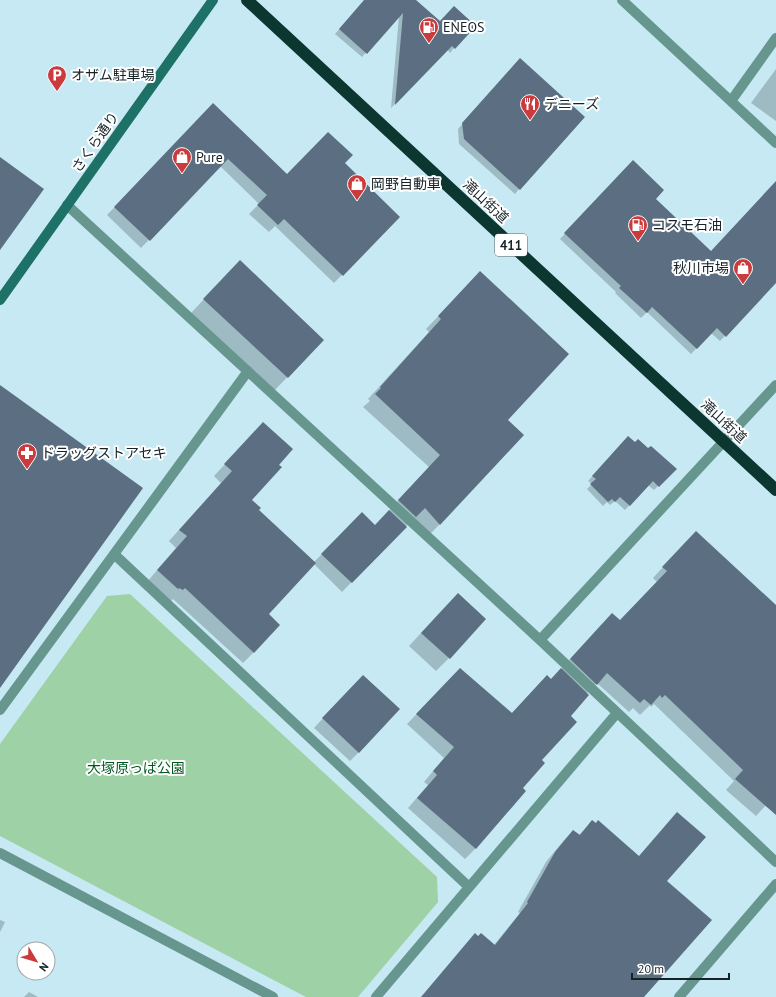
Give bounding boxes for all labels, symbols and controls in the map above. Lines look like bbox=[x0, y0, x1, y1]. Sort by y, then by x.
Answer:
fuel station icon: ENEOS bbox=[418, 16, 440, 44]
place label: ENEOS bbox=[443, 18, 484, 36]
parking icon: オザム駐車場 bbox=[46, 64, 68, 92]
place label: オザム駐車場 bbox=[71, 66, 155, 84]
restaurant icon: デニーズ bbox=[519, 93, 541, 121]
place label: デニーズ bbox=[544, 95, 599, 113]
street label: さくら通り bbox=[68, 108, 122, 176]
shop icon: Pure bbox=[171, 146, 193, 174]
place label: Pure bbox=[196, 148, 223, 166]
shop icon: 岡野自動車 bbox=[346, 173, 368, 201]
place label: 岡野自動車 bbox=[371, 175, 441, 193]
street label: 滝山街道 bbox=[459, 175, 513, 227]
fuel station icon: コスモ石油 bbox=[627, 214, 649, 242]
place label: コスモ石油 bbox=[652, 216, 722, 234]
road number: 411 bbox=[495, 234, 527, 256]
shop icon: 秋川市場 bbox=[732, 257, 754, 285]
place label: 秋川市場 bbox=[673, 259, 729, 277]
street label: 滝山街道 bbox=[697, 395, 751, 447]
pharmacy icon: ドラッグストアセキ bbox=[16, 442, 38, 470]
place label: ドラッグストアセキ bbox=[41, 444, 167, 462]
park label: 大塚原っぱ公園 bbox=[87, 759, 185, 777]
north arrow bbox=[16, 941, 56, 981]
scale bar bbox=[632, 955, 729, 981]
text: N bbox=[36, 960, 52, 974]
text: 20 m bbox=[638, 961, 664, 976]

